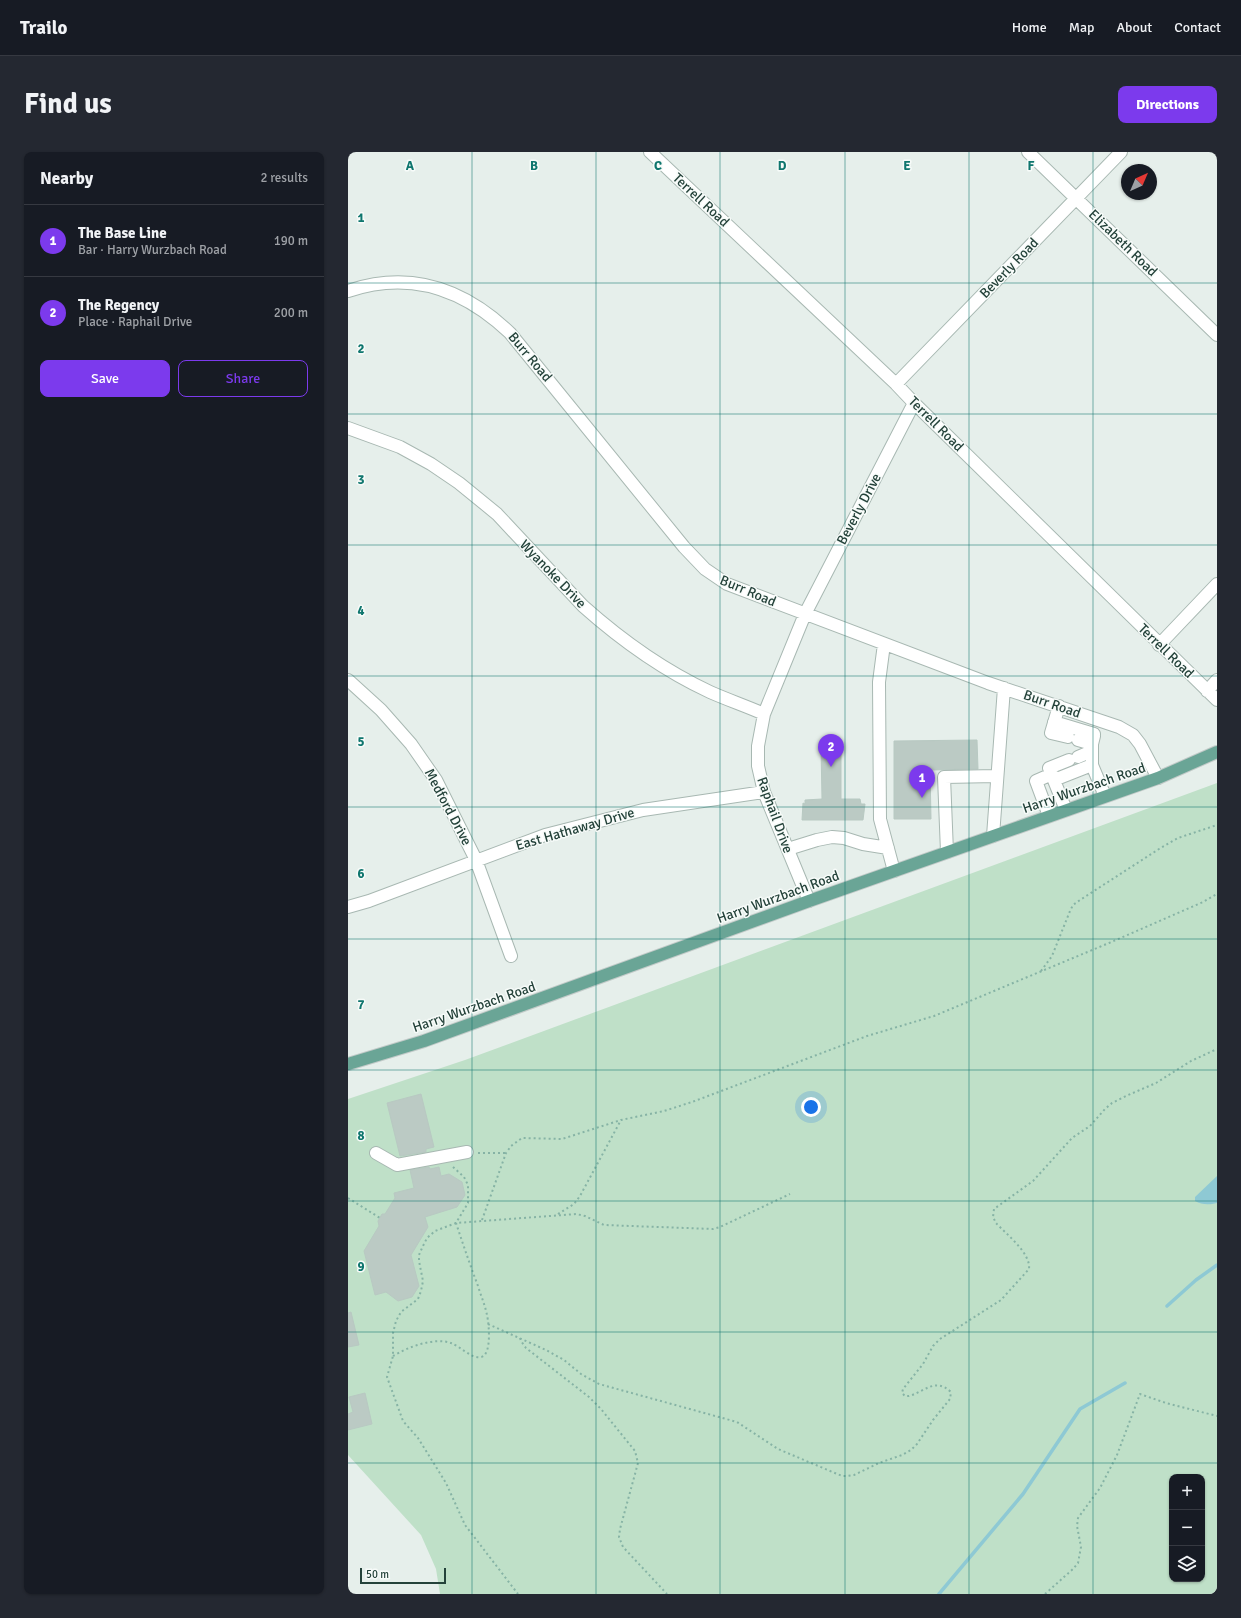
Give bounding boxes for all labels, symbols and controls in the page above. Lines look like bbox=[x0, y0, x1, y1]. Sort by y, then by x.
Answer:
text: Trailo bbox=[20, 16, 67, 40]
text: Home bbox=[1012, 19, 1047, 36]
text: Map bbox=[1069, 19, 1094, 36]
text: About bbox=[1116, 19, 1152, 36]
text: Contact bbox=[1174, 19, 1221, 36]
button: Directions bbox=[1118, 86, 1217, 123]
text: Find us bbox=[24, 87, 112, 121]
text: A bbox=[406, 158, 415, 174]
text: B bbox=[530, 158, 538, 174]
text: C bbox=[654, 158, 662, 174]
text: D bbox=[778, 158, 787, 174]
text: E bbox=[903, 158, 911, 174]
text: F bbox=[1028, 158, 1035, 174]
north arrow bbox=[1121, 164, 1157, 200]
text: Nearby bbox=[40, 168, 93, 189]
text: 2 results bbox=[260, 170, 308, 186]
street label: Terrell Road bbox=[669, 170, 733, 230]
street label: Elizabeth Road bbox=[1085, 206, 1161, 280]
text: 1 bbox=[357, 210, 365, 226]
text: The Base Line bbox=[78, 224, 167, 242]
text: 1 bbox=[49, 233, 57, 249]
text: 190 m bbox=[274, 233, 308, 249]
street label: Beverly Road bbox=[976, 234, 1042, 302]
text: Bar · Harry Wurzbach Road bbox=[78, 242, 227, 258]
text: The Regency bbox=[78, 296, 159, 314]
text: 2 bbox=[49, 305, 57, 321]
text: 200 m bbox=[274, 305, 308, 321]
text: Place · Raphail Drive bbox=[78, 314, 192, 330]
street label: Burr Road bbox=[504, 329, 556, 385]
text: 2 bbox=[357, 341, 365, 357]
button: Save bbox=[40, 360, 170, 397]
button: Share bbox=[178, 360, 308, 397]
street label: Terrell Road bbox=[905, 393, 967, 455]
street label: Beverly Drive bbox=[833, 470, 885, 548]
text: 3 bbox=[357, 472, 365, 488]
street label: Wyanoke Drive bbox=[516, 536, 590, 612]
street label: Burr Road bbox=[717, 572, 779, 610]
text: 4 bbox=[357, 603, 365, 619]
street label: Terrell Road bbox=[1135, 620, 1197, 682]
street label: Burr Road bbox=[1021, 686, 1083, 722]
text: 5 bbox=[357, 734, 365, 750]
pin: 2 bbox=[818, 734, 844, 767]
street label: Harry Wurzbach Road bbox=[1020, 759, 1148, 817]
pin: 1 bbox=[909, 765, 935, 798]
street label: Medford Drive bbox=[421, 766, 475, 848]
street label: Raphail Drive bbox=[753, 775, 797, 855]
street label: East Hathaway Drive bbox=[514, 804, 636, 854]
text: 6 bbox=[357, 866, 365, 882]
street label: Harry Wurzbach Road bbox=[714, 867, 842, 927]
street label: Harry Wurzbach Road bbox=[410, 978, 538, 1036]
text: 7 bbox=[357, 997, 365, 1013]
your location bbox=[801, 1097, 821, 1117]
text: 8 bbox=[357, 1128, 365, 1144]
text: 9 bbox=[357, 1259, 365, 1275]
map controls bbox=[1169, 1474, 1205, 1582]
button: + bbox=[1169, 1474, 1205, 1510]
button: − bbox=[1169, 1510, 1205, 1546]
button: layers bbox=[1169, 1546, 1205, 1582]
scale bar bbox=[360, 1566, 446, 1585]
text: 50 m bbox=[366, 1568, 389, 1581]

